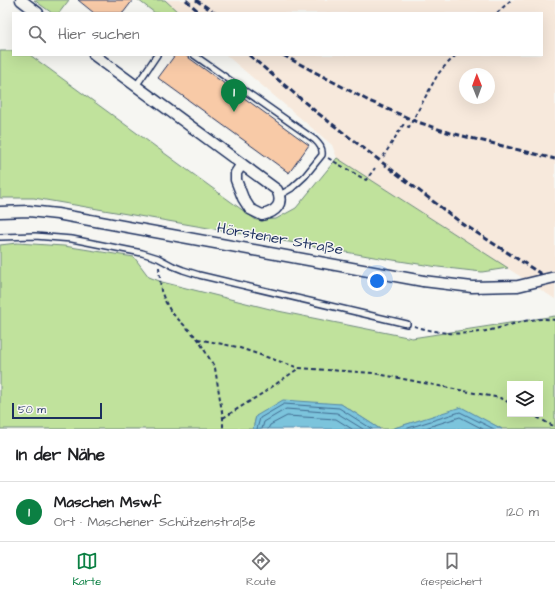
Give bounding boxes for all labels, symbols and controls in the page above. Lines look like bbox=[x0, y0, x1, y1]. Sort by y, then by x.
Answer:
search box bbox=[12, 12, 543, 56]
icon: search bbox=[26, 23, 48, 45]
text: Hier suchen bbox=[58, 24, 139, 45]
north arrow bbox=[459, 68, 495, 104]
pin: 1 bbox=[221, 79, 247, 112]
street label: Hörstener Straße bbox=[215, 218, 345, 260]
your location bbox=[367, 271, 387, 291]
map controls bbox=[507, 381, 543, 417]
button: layers bbox=[507, 381, 543, 417]
scale bar bbox=[12, 401, 102, 420]
text: 50 m bbox=[18, 402, 46, 417]
text: In der Nähe bbox=[16, 443, 105, 467]
text: Maschen Mswf bbox=[54, 492, 161, 513]
text: 1 bbox=[28, 503, 30, 521]
text: 120 m bbox=[506, 503, 539, 521]
text: Ort · Maschener Schützenstraße bbox=[54, 513, 256, 531]
tab: Karte bbox=[72, 550, 101, 589]
tab: Route bbox=[246, 550, 276, 589]
tab: Gespeichert bbox=[421, 550, 483, 589]

